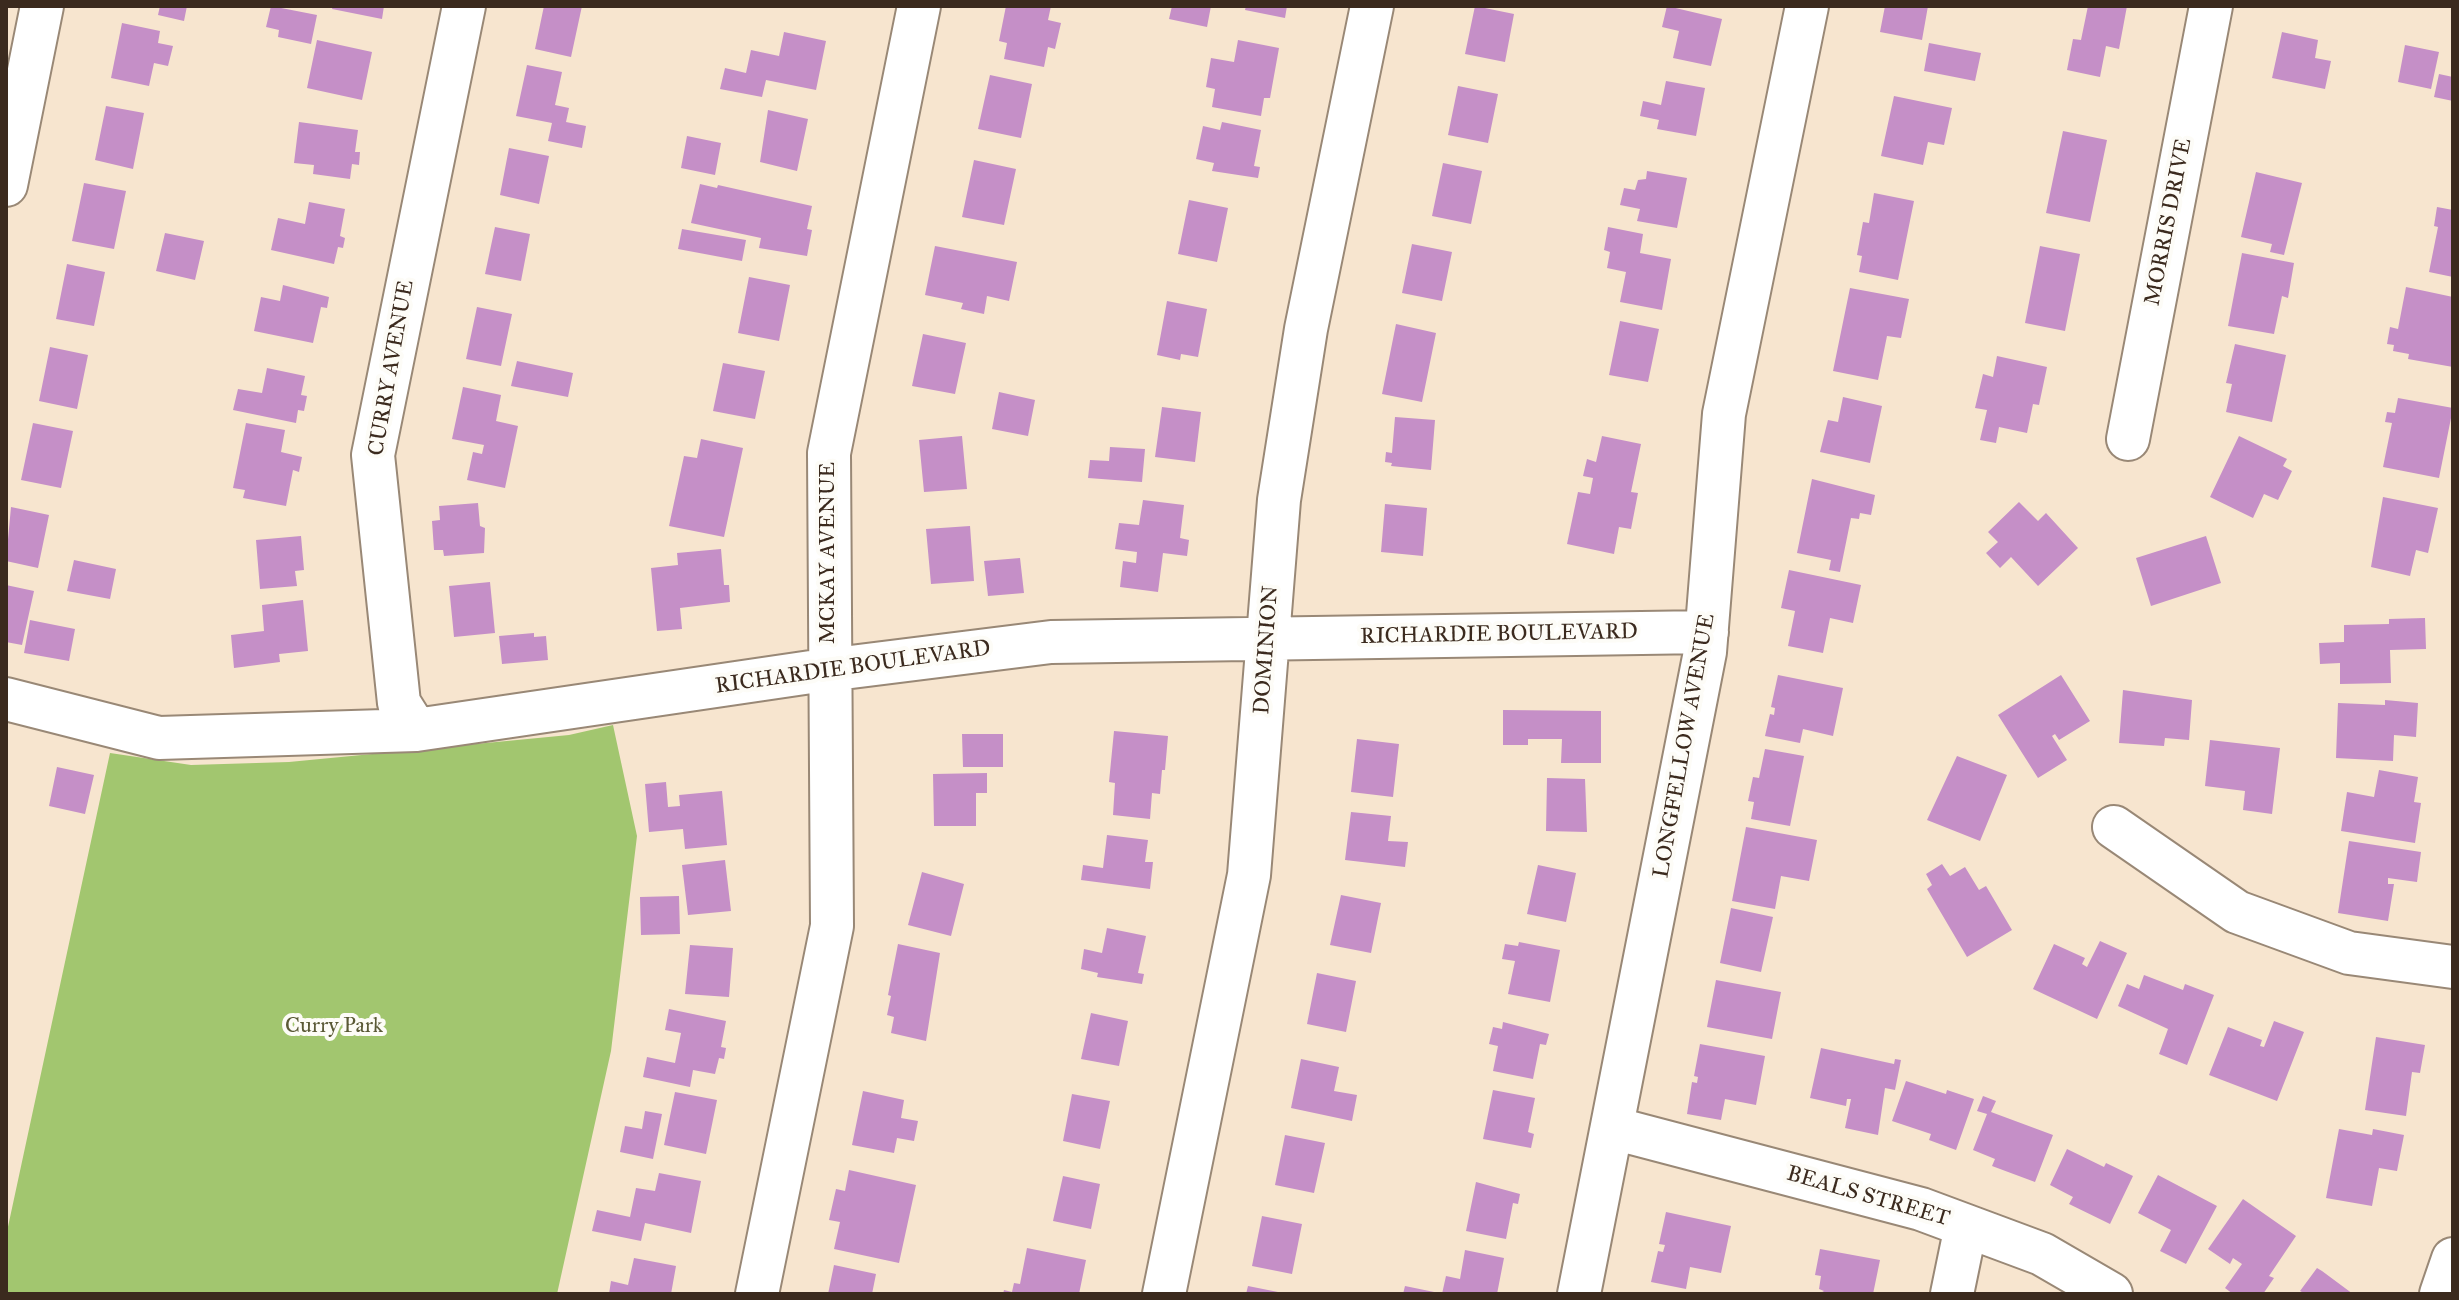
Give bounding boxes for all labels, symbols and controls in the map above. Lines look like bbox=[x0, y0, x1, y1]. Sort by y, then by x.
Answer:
street label: MORRIS DRIVE bbox=[2140, 136, 2198, 308]
street label: CURRY AVENUE bbox=[364, 278, 420, 458]
street label: MCKAY AVENUE bbox=[816, 462, 842, 644]
street label: DOMINION bbox=[1249, 585, 1285, 715]
street label: LONGFELLOW AVENUE bbox=[1649, 612, 1721, 880]
street label: RICHARDIE BOULEVARD bbox=[1360, 619, 1638, 651]
street label: RICHARDIE BOULEVARD bbox=[714, 636, 992, 700]
park label: Curry Park bbox=[285, 1014, 383, 1040]
street label: BEALS STREET bbox=[1783, 1161, 1953, 1233]

